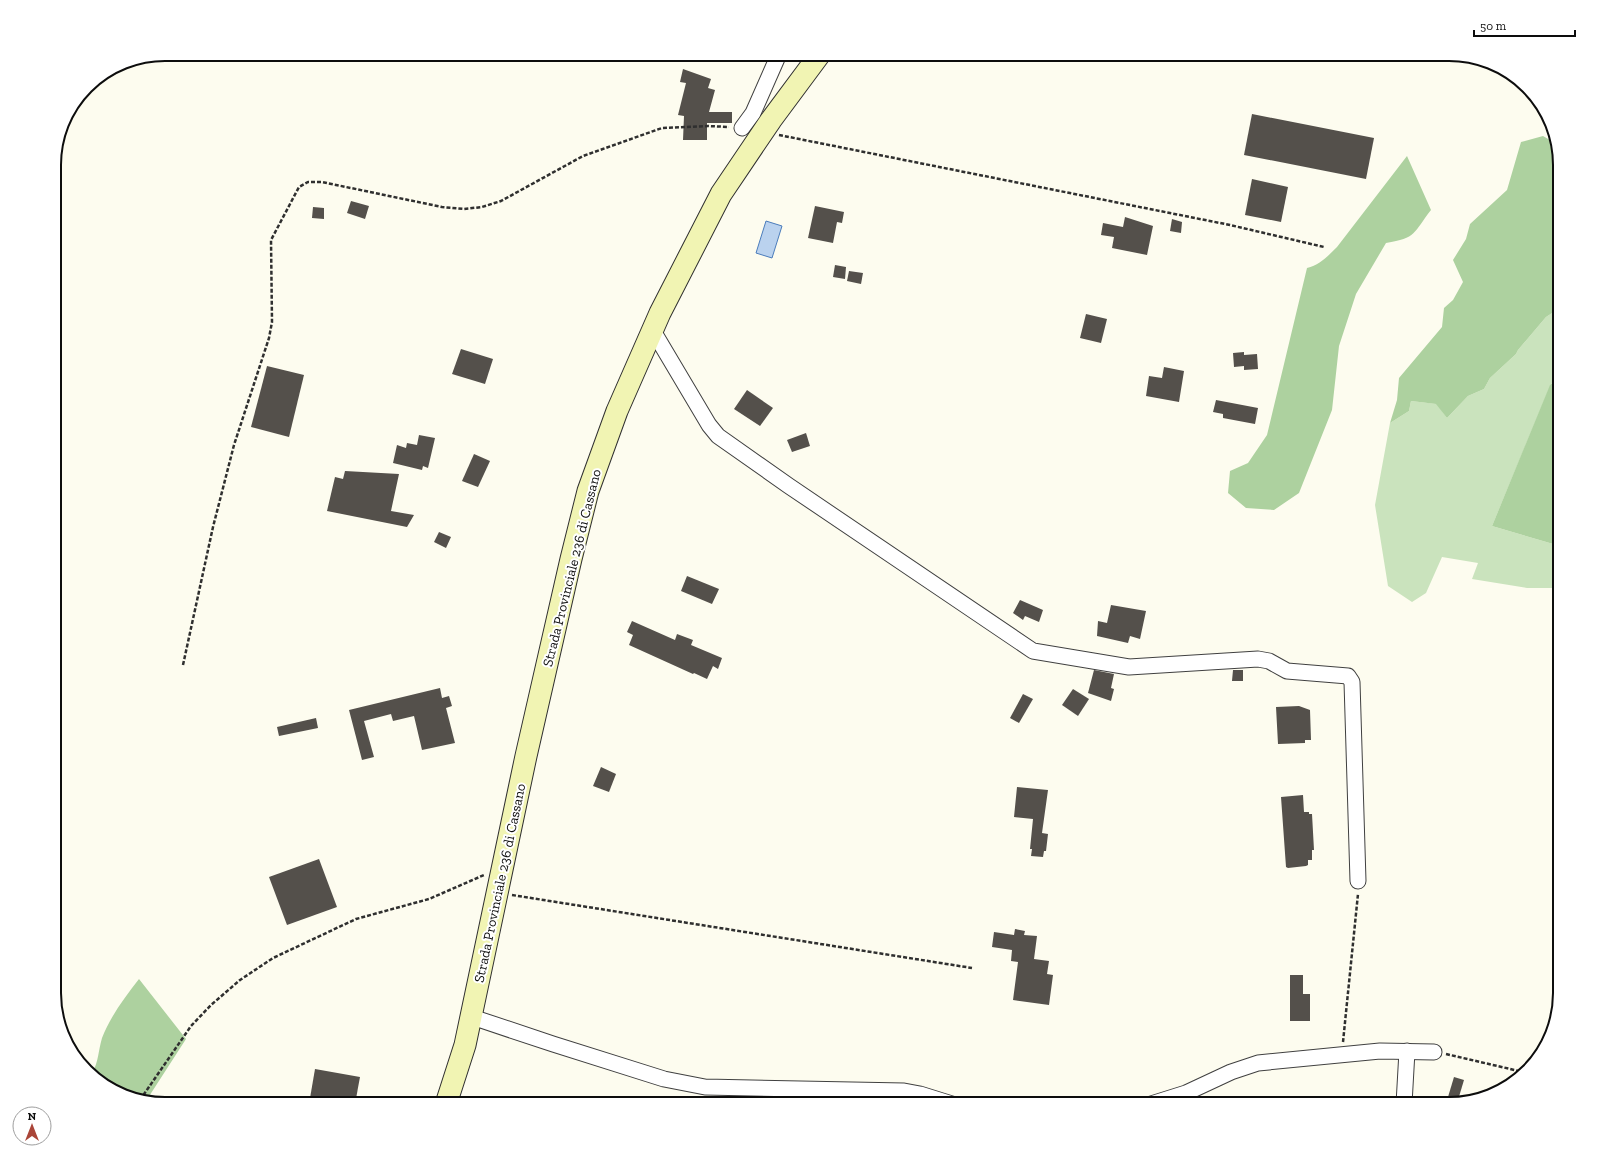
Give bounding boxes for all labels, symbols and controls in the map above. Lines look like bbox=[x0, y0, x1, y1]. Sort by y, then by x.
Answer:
scale bar bbox=[1474, 12, 1575, 38]
text: 50 m bbox=[1480, 19, 1507, 33]
street label: Strada Provinciale 236 di Cassano bbox=[539, 467, 605, 669]
street label: Strada Provinciale 236 di Cassano bbox=[471, 782, 529, 984]
north arrow bbox=[12, 1106, 52, 1146]
text: N bbox=[28, 1110, 37, 1123]

